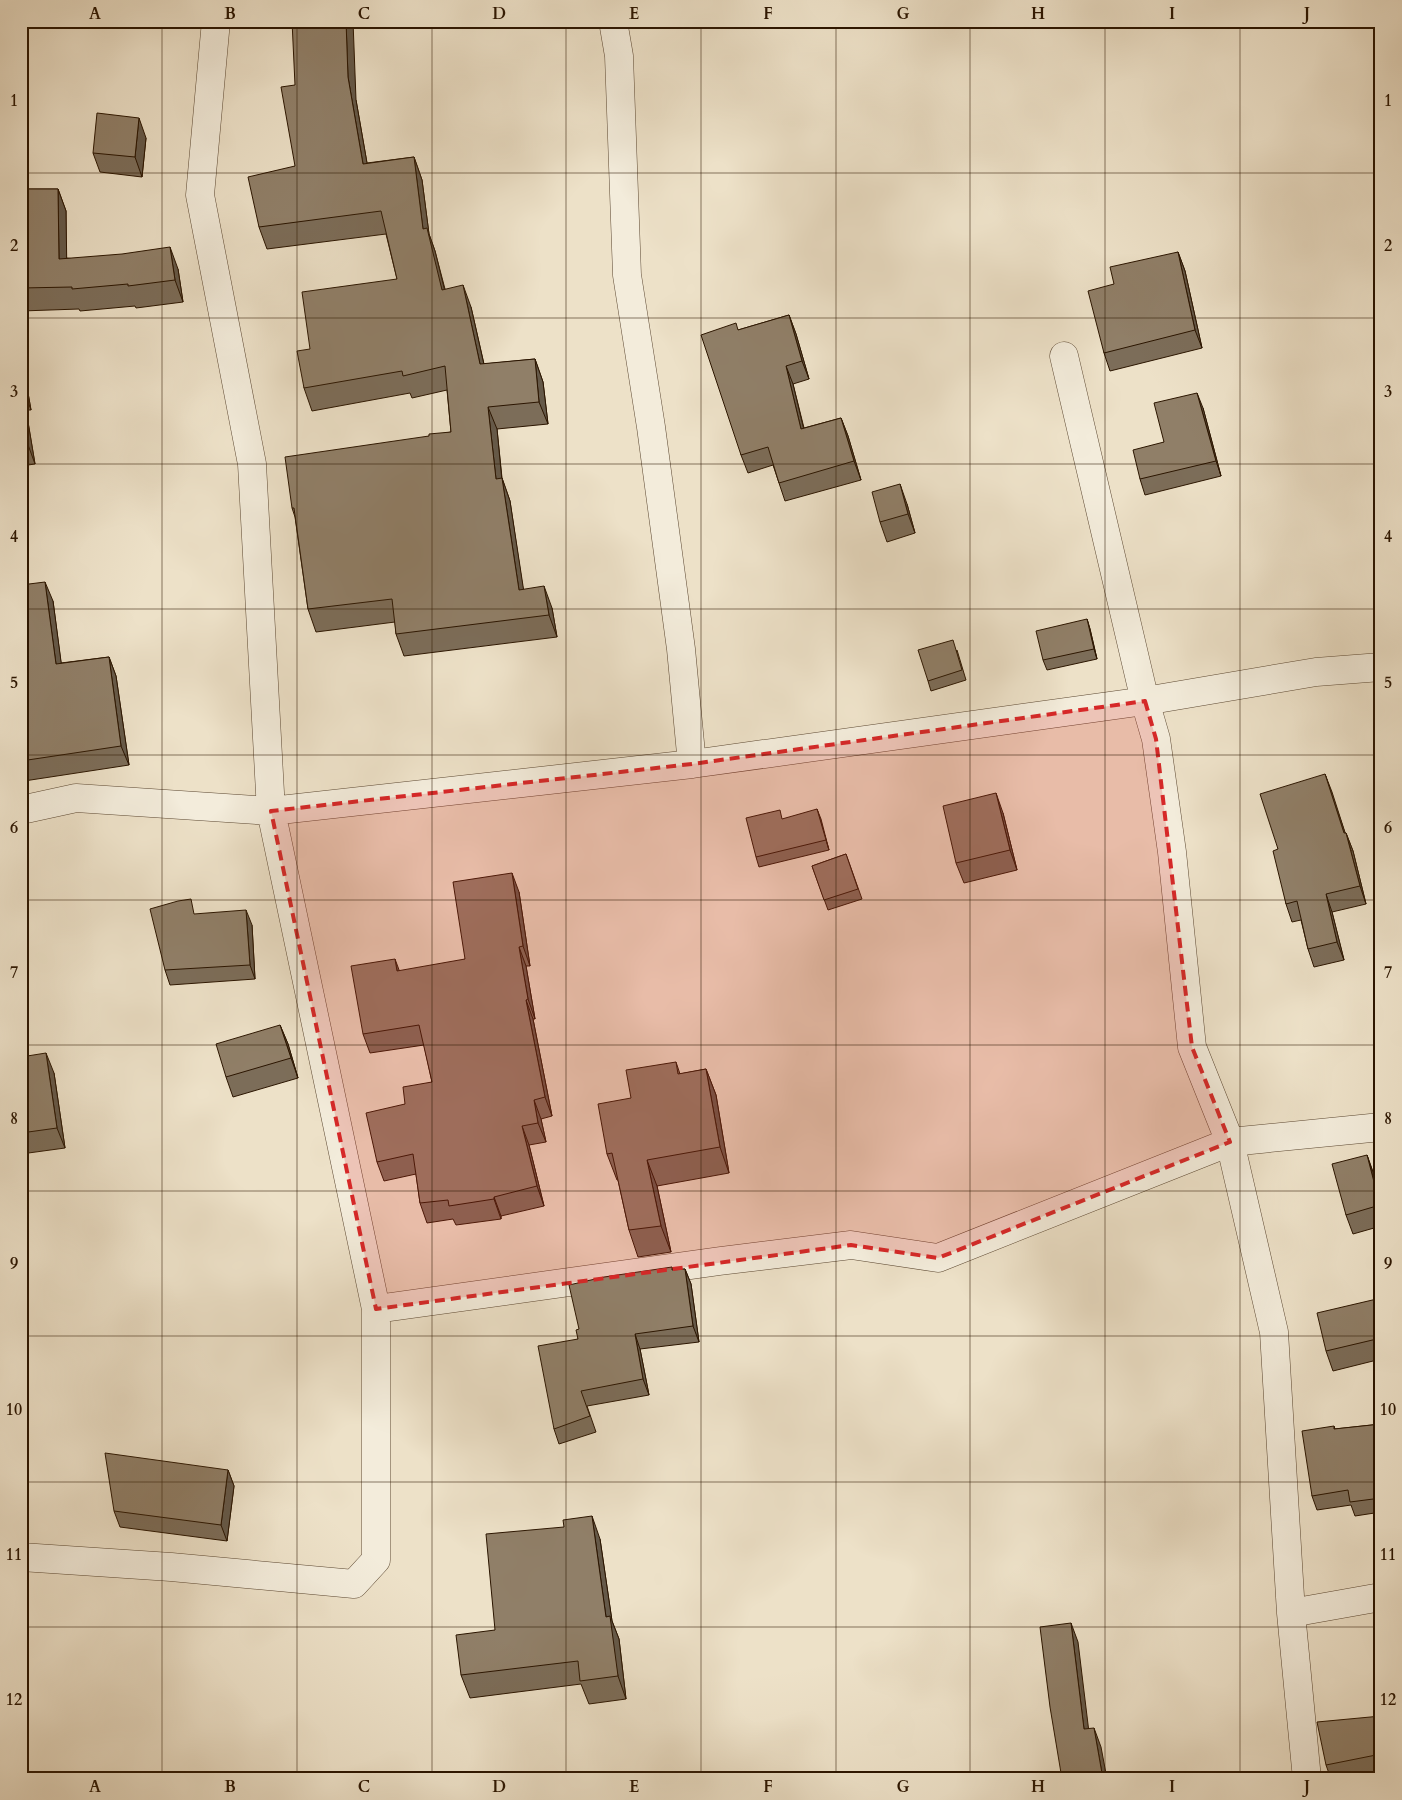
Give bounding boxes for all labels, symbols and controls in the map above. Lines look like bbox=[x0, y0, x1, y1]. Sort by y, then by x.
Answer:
text: A bbox=[89, 3, 101, 25]
text: B bbox=[224, 3, 236, 25]
text: C bbox=[358, 3, 370, 25]
text: D bbox=[492, 3, 506, 25]
text: E bbox=[629, 3, 639, 25]
text: F bbox=[763, 3, 773, 25]
text: G bbox=[896, 3, 910, 25]
text: H bbox=[1031, 3, 1045, 25]
text: I bbox=[1169, 3, 1175, 25]
text: J bbox=[1302, 3, 1310, 25]
text: 1 bbox=[10, 90, 18, 112]
text: 1 bbox=[1384, 90, 1392, 112]
text: 2 bbox=[10, 235, 18, 257]
text: 2 bbox=[1384, 235, 1392, 257]
text: 3 bbox=[10, 381, 18, 403]
text: 3 bbox=[1384, 381, 1392, 403]
text: 4 bbox=[10, 526, 18, 548]
text: 4 bbox=[1384, 526, 1392, 548]
text: 5 bbox=[10, 672, 18, 694]
text: 5 bbox=[1384, 672, 1392, 694]
text: 6 bbox=[10, 817, 18, 839]
text: 6 bbox=[1384, 817, 1392, 839]
text: 7 bbox=[10, 962, 18, 984]
text: 7 bbox=[1384, 962, 1392, 984]
text: 8 bbox=[10, 1108, 18, 1130]
text: 8 bbox=[1384, 1108, 1392, 1130]
text: 9 bbox=[10, 1253, 18, 1275]
text: 9 bbox=[1384, 1253, 1392, 1275]
text: 10 bbox=[6, 1399, 22, 1421]
text: 10 bbox=[1380, 1399, 1396, 1421]
text: 11 bbox=[6, 1544, 22, 1566]
text: 11 bbox=[1380, 1544, 1396, 1566]
text: 12 bbox=[6, 1689, 22, 1711]
text: 12 bbox=[1380, 1689, 1396, 1711]
text: A bbox=[89, 1776, 101, 1798]
text: B bbox=[224, 1776, 236, 1798]
text: C bbox=[358, 1776, 370, 1798]
text: D bbox=[492, 1776, 506, 1798]
text: E bbox=[629, 1776, 639, 1798]
text: F bbox=[763, 1776, 773, 1798]
text: G bbox=[896, 1776, 910, 1798]
text: H bbox=[1031, 1776, 1045, 1798]
text: I bbox=[1169, 1776, 1175, 1798]
text: J bbox=[1302, 1776, 1310, 1798]

